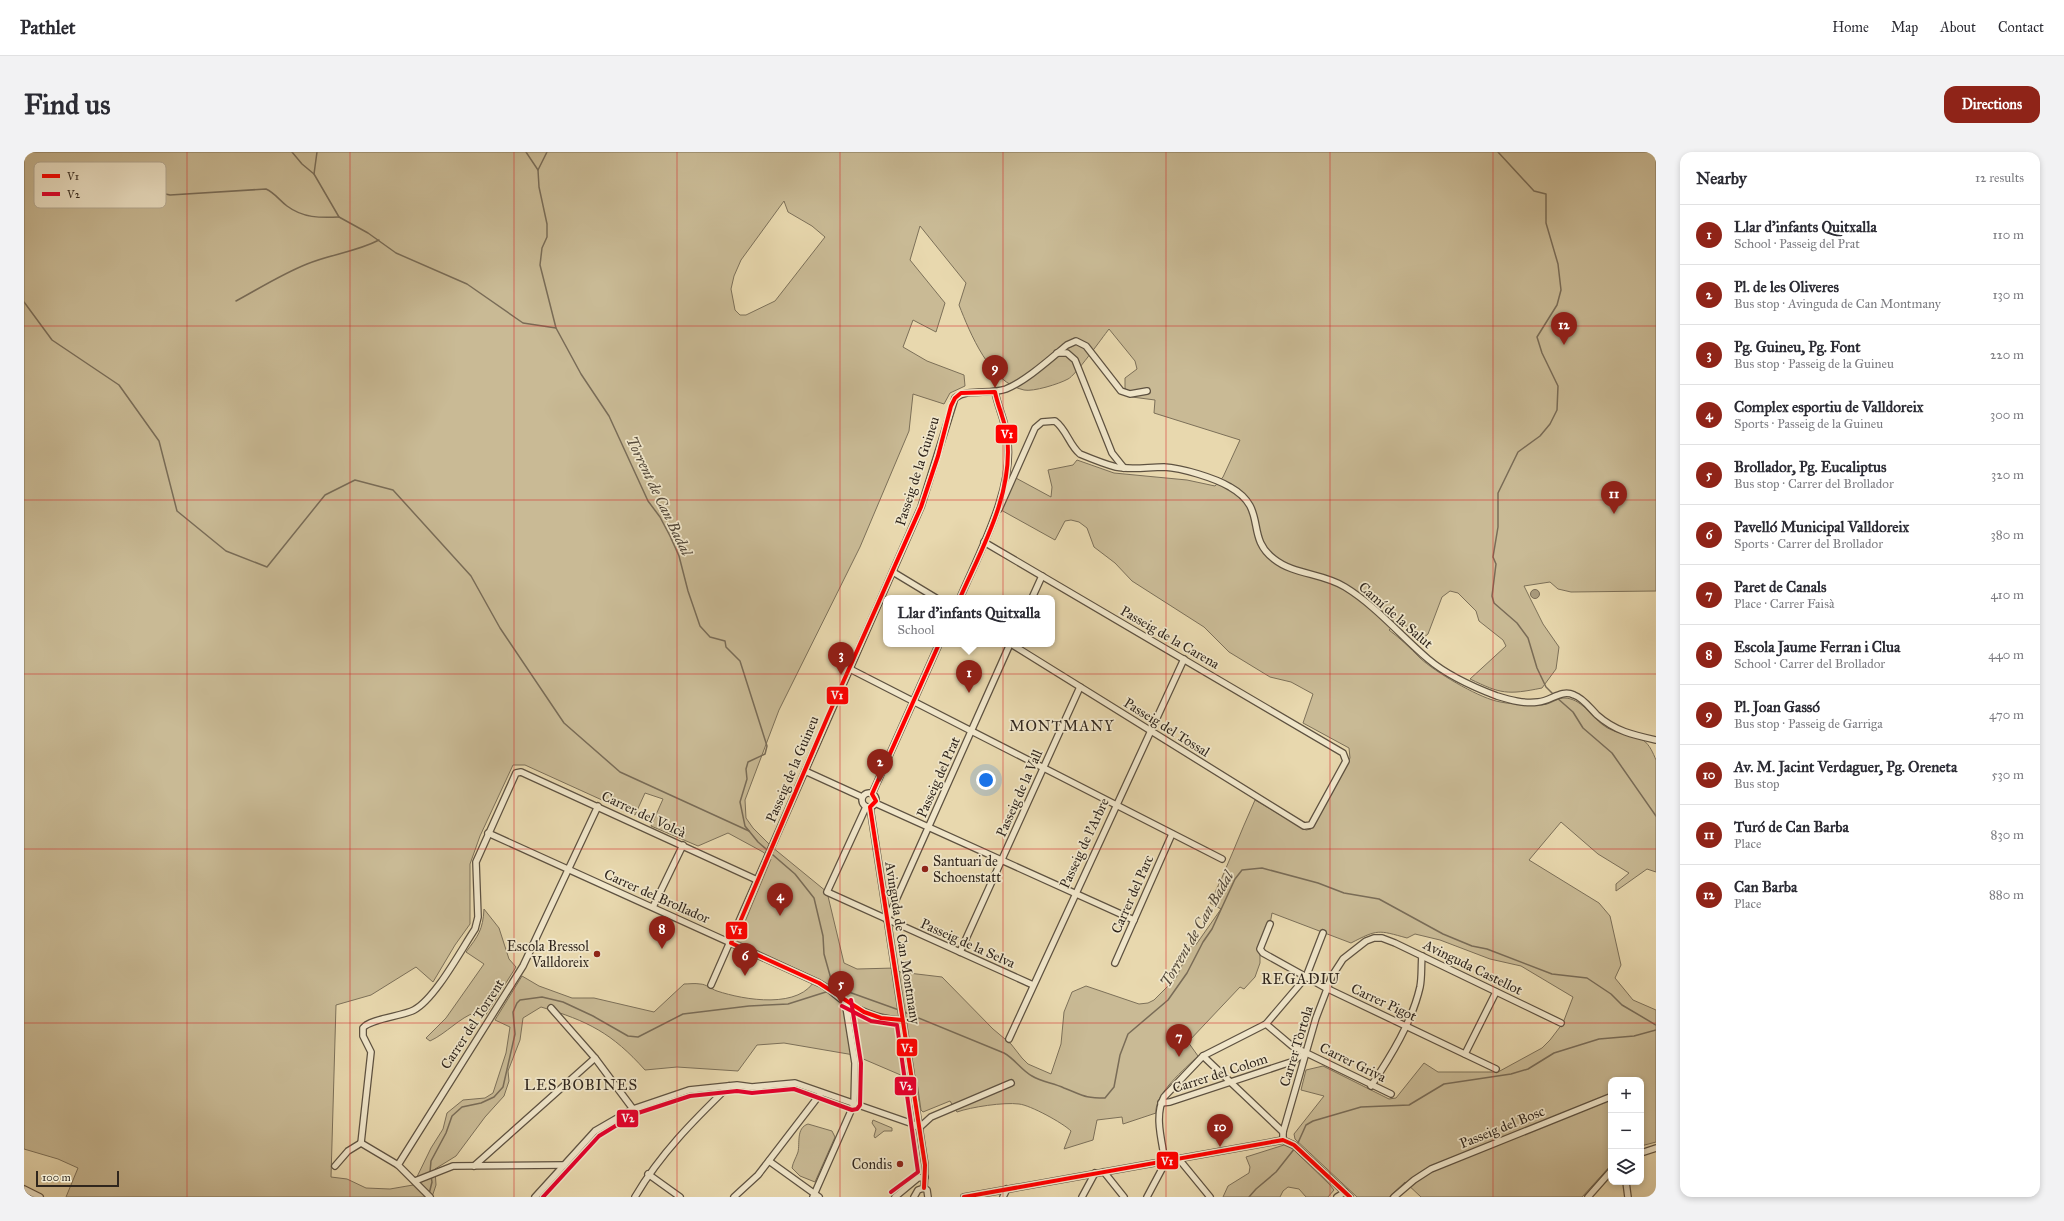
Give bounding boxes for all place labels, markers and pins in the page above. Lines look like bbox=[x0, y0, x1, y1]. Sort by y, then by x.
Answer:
pin: 12 bbox=[1551, 312, 1577, 345]
pin: 9 bbox=[982, 355, 1008, 388]
pin: 11 bbox=[1601, 481, 1627, 514]
pin: 3 bbox=[828, 642, 854, 675]
pin: 1 bbox=[956, 660, 982, 693]
pin: 2 bbox=[867, 749, 893, 782]
place label: Santuari de Schoenstatt bbox=[933, 853, 1001, 886]
marker: Santuari de Schoenstatt bbox=[920, 864, 930, 874]
pin: 4 bbox=[767, 883, 793, 916]
pin: 8 bbox=[649, 916, 675, 949]
place label: Escola Bressol Valldoreix bbox=[507, 938, 590, 971]
pin: 6 bbox=[732, 943, 758, 976]
marker: Escola Bressol Valldoreix bbox=[592, 949, 602, 959]
pin: 5 bbox=[828, 971, 854, 1004]
pin: 7 bbox=[1166, 1024, 1192, 1057]
pin: 10 bbox=[1207, 1114, 1233, 1147]
place label: Condis bbox=[852, 1156, 892, 1173]
marker: Condis bbox=[895, 1159, 905, 1169]

